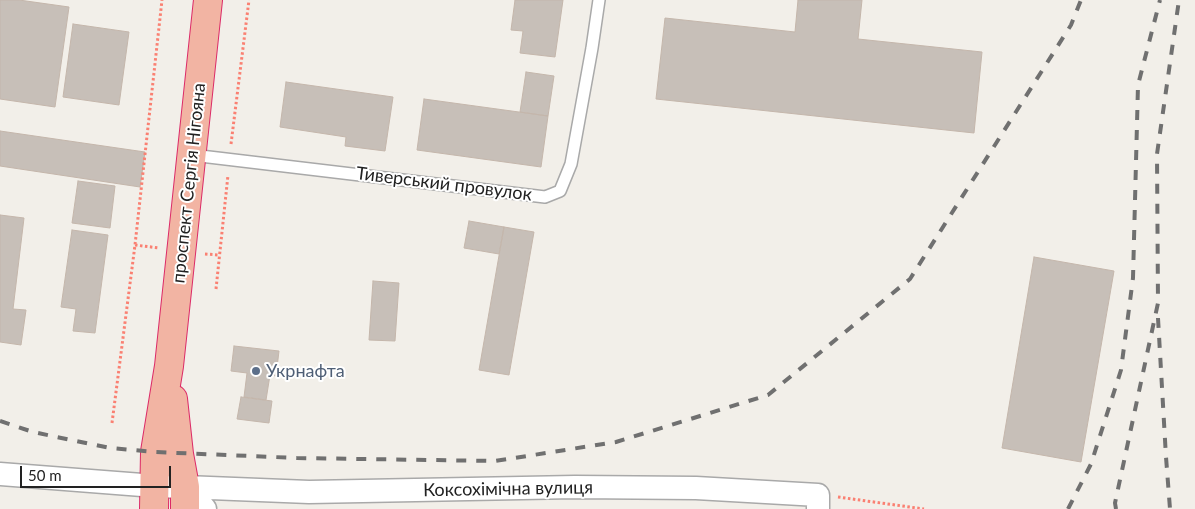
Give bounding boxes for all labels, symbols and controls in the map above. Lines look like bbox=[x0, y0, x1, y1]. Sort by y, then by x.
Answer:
street label: проспект Сергія Нігояна bbox=[168, 82, 210, 284]
street label: Тиверський провулок bbox=[355, 162, 533, 206]
place label: Укрнафта bbox=[266, 360, 345, 382]
marker: Укрнафта bbox=[250, 365, 262, 377]
scale bar bbox=[22, 456, 174, 488]
text: 50 m bbox=[28, 466, 62, 484]
street label: Коксохімічна вулиця bbox=[423, 477, 593, 501]

